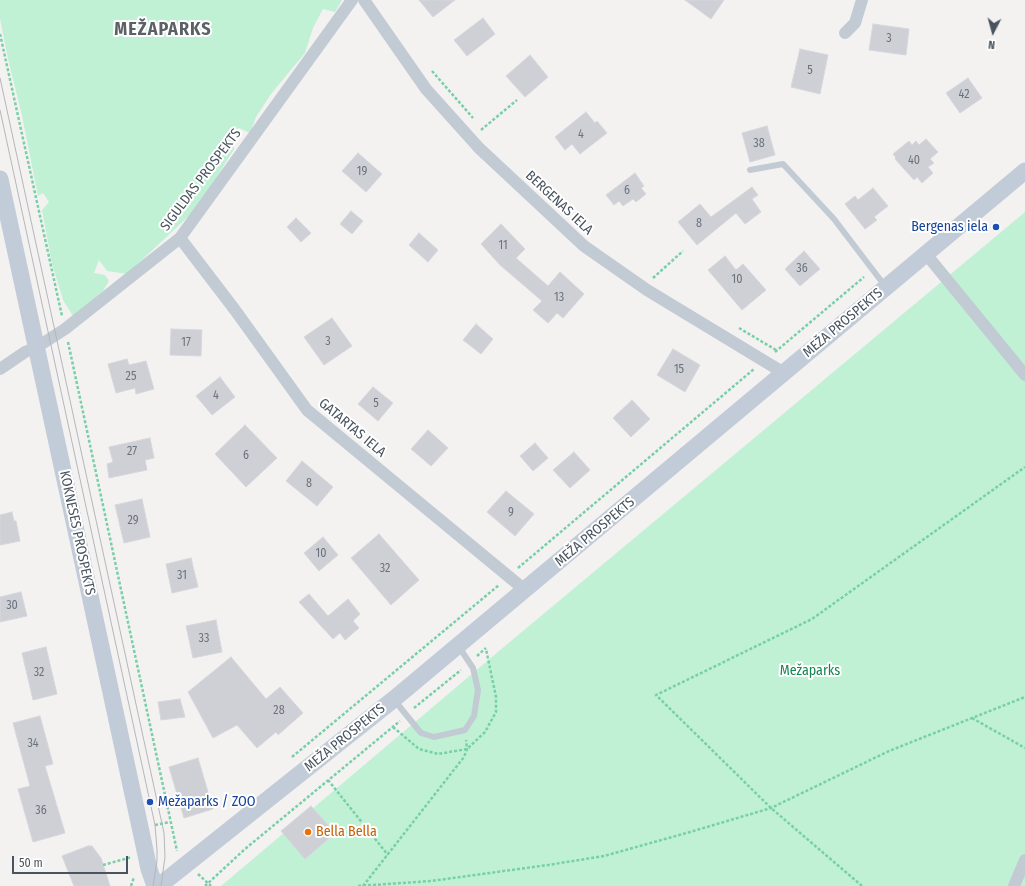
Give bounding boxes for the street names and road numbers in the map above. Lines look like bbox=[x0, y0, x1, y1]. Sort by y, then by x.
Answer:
street label: SIGULDAS PROSPEKTS bbox=[157, 126, 245, 234]
street label: BERGENAS IELA bbox=[522, 167, 596, 239]
street label: MEŽA PROSPEKTS bbox=[800, 285, 886, 361]
street label: GATARTAS IELA bbox=[315, 395, 389, 461]
street label: KOKNESES PROSPEKTS bbox=[56, 469, 98, 597]
street label: MEŽA PROSPEKTS bbox=[552, 494, 638, 570]
street label: MEŽA PROSPEKTS bbox=[301, 700, 389, 776]

